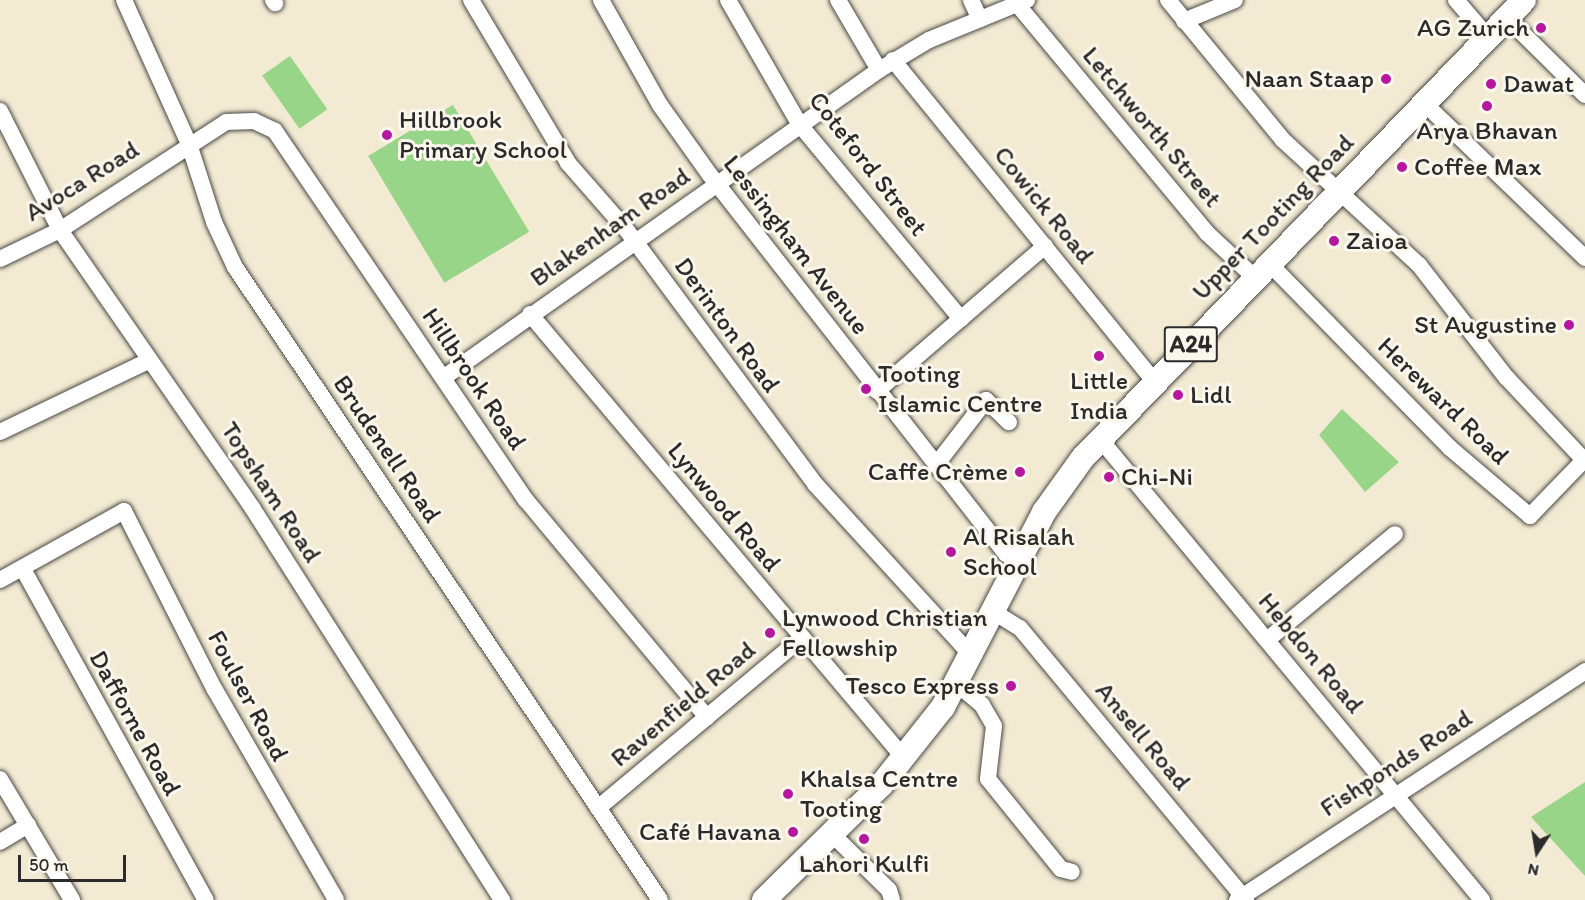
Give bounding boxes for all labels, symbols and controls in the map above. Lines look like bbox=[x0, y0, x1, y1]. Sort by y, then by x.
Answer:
place label: AG Zurich bbox=[1417, 12, 1529, 44]
marker: AG Zurich bbox=[1534, 21, 1548, 35]
street label: Letchworth Street bbox=[1076, 40, 1228, 214]
place label: Naan Staap bbox=[1246, 63, 1374, 95]
place label: Dawat bbox=[1503, 68, 1574, 100]
marker: Naan Staap bbox=[1379, 72, 1393, 86]
marker: Dawat bbox=[1484, 77, 1498, 91]
street label: Coteford Street bbox=[802, 86, 934, 242]
marker: Arya Bhavan bbox=[1480, 99, 1494, 113]
place label: Hillbrook Primary School bbox=[399, 104, 567, 166]
place label: Arya Bhavan bbox=[1416, 115, 1558, 147]
marker: Hillbrook Primary School bbox=[380, 128, 394, 142]
street label: Upper Tooting Road bbox=[1187, 128, 1359, 306]
street label: Avoca Road bbox=[20, 134, 144, 228]
street label: Cowick Road bbox=[987, 140, 1101, 270]
street label: Lessingham Avenue bbox=[716, 149, 876, 341]
place label: Coffee Max bbox=[1414, 151, 1541, 183]
street label: Blakenham Road bbox=[524, 160, 696, 294]
marker: Coffee Max bbox=[1395, 160, 1409, 174]
place label: Zaioa bbox=[1346, 225, 1408, 257]
marker: Zaioa bbox=[1327, 234, 1341, 248]
street label: Derinton Road bbox=[667, 251, 787, 399]
street label: Hillbrook Road bbox=[415, 302, 533, 456]
place label: St Augustine bbox=[1413, 309, 1557, 341]
marker: St Augustine bbox=[1562, 318, 1576, 332]
road number: A24 bbox=[1162, 323, 1220, 365]
street label: Hereward Road bbox=[1371, 330, 1515, 472]
marker: Little India bbox=[1092, 349, 1106, 363]
place label: Tooting Islamic Centre bbox=[878, 358, 1043, 420]
place label: Little India bbox=[1070, 365, 1128, 426]
street label: Brudenell Road bbox=[326, 369, 448, 529]
place label: Lidl bbox=[1190, 379, 1231, 411]
marker: Tooting Islamic Centre bbox=[859, 382, 873, 396]
marker: Lidl bbox=[1171, 388, 1185, 402]
street label: Topsham Road bbox=[214, 416, 328, 568]
street label: Lynwood Road bbox=[661, 436, 787, 578]
place label: Caffe Crème bbox=[868, 456, 1008, 488]
place label: Chi-Ni bbox=[1121, 461, 1193, 493]
marker: Caffe Crème bbox=[1013, 465, 1027, 479]
marker: Chi-Ni bbox=[1102, 470, 1116, 484]
place label: Al Risalah School bbox=[963, 521, 1074, 582]
marker: Al Risalah School bbox=[944, 545, 958, 559]
street label: Hebdon Road bbox=[1252, 586, 1370, 720]
place label: Lynwood Christian Fellowship bbox=[782, 602, 988, 664]
street label: Foulser Road bbox=[201, 625, 295, 767]
marker: Lynwood Christian Fellowship bbox=[763, 626, 777, 640]
street label: Ravenfield Road bbox=[604, 634, 762, 774]
street label: Dafforne Road bbox=[82, 645, 188, 801]
place label: Tesco Express bbox=[847, 670, 999, 702]
street label: Ansell Road bbox=[1089, 675, 1197, 797]
marker: Tesco Express bbox=[1004, 679, 1018, 693]
street label: Fishponds Road bbox=[1315, 703, 1477, 823]
place label: Khalsa Centre Tooting bbox=[800, 763, 958, 825]
marker: Khalsa Centre Tooting bbox=[781, 787, 795, 801]
place label: Café Havana bbox=[640, 816, 781, 848]
north arrow bbox=[1507, 822, 1567, 882]
marker: Café Havana bbox=[786, 825, 800, 839]
marker: Lahori Kulfi bbox=[857, 832, 871, 846]
scale bar bbox=[21, 843, 129, 881]
place label: Lahori Kulfi bbox=[799, 848, 929, 880]
text: 50 m bbox=[29, 854, 69, 876]
text: N bbox=[1526, 860, 1540, 881]

